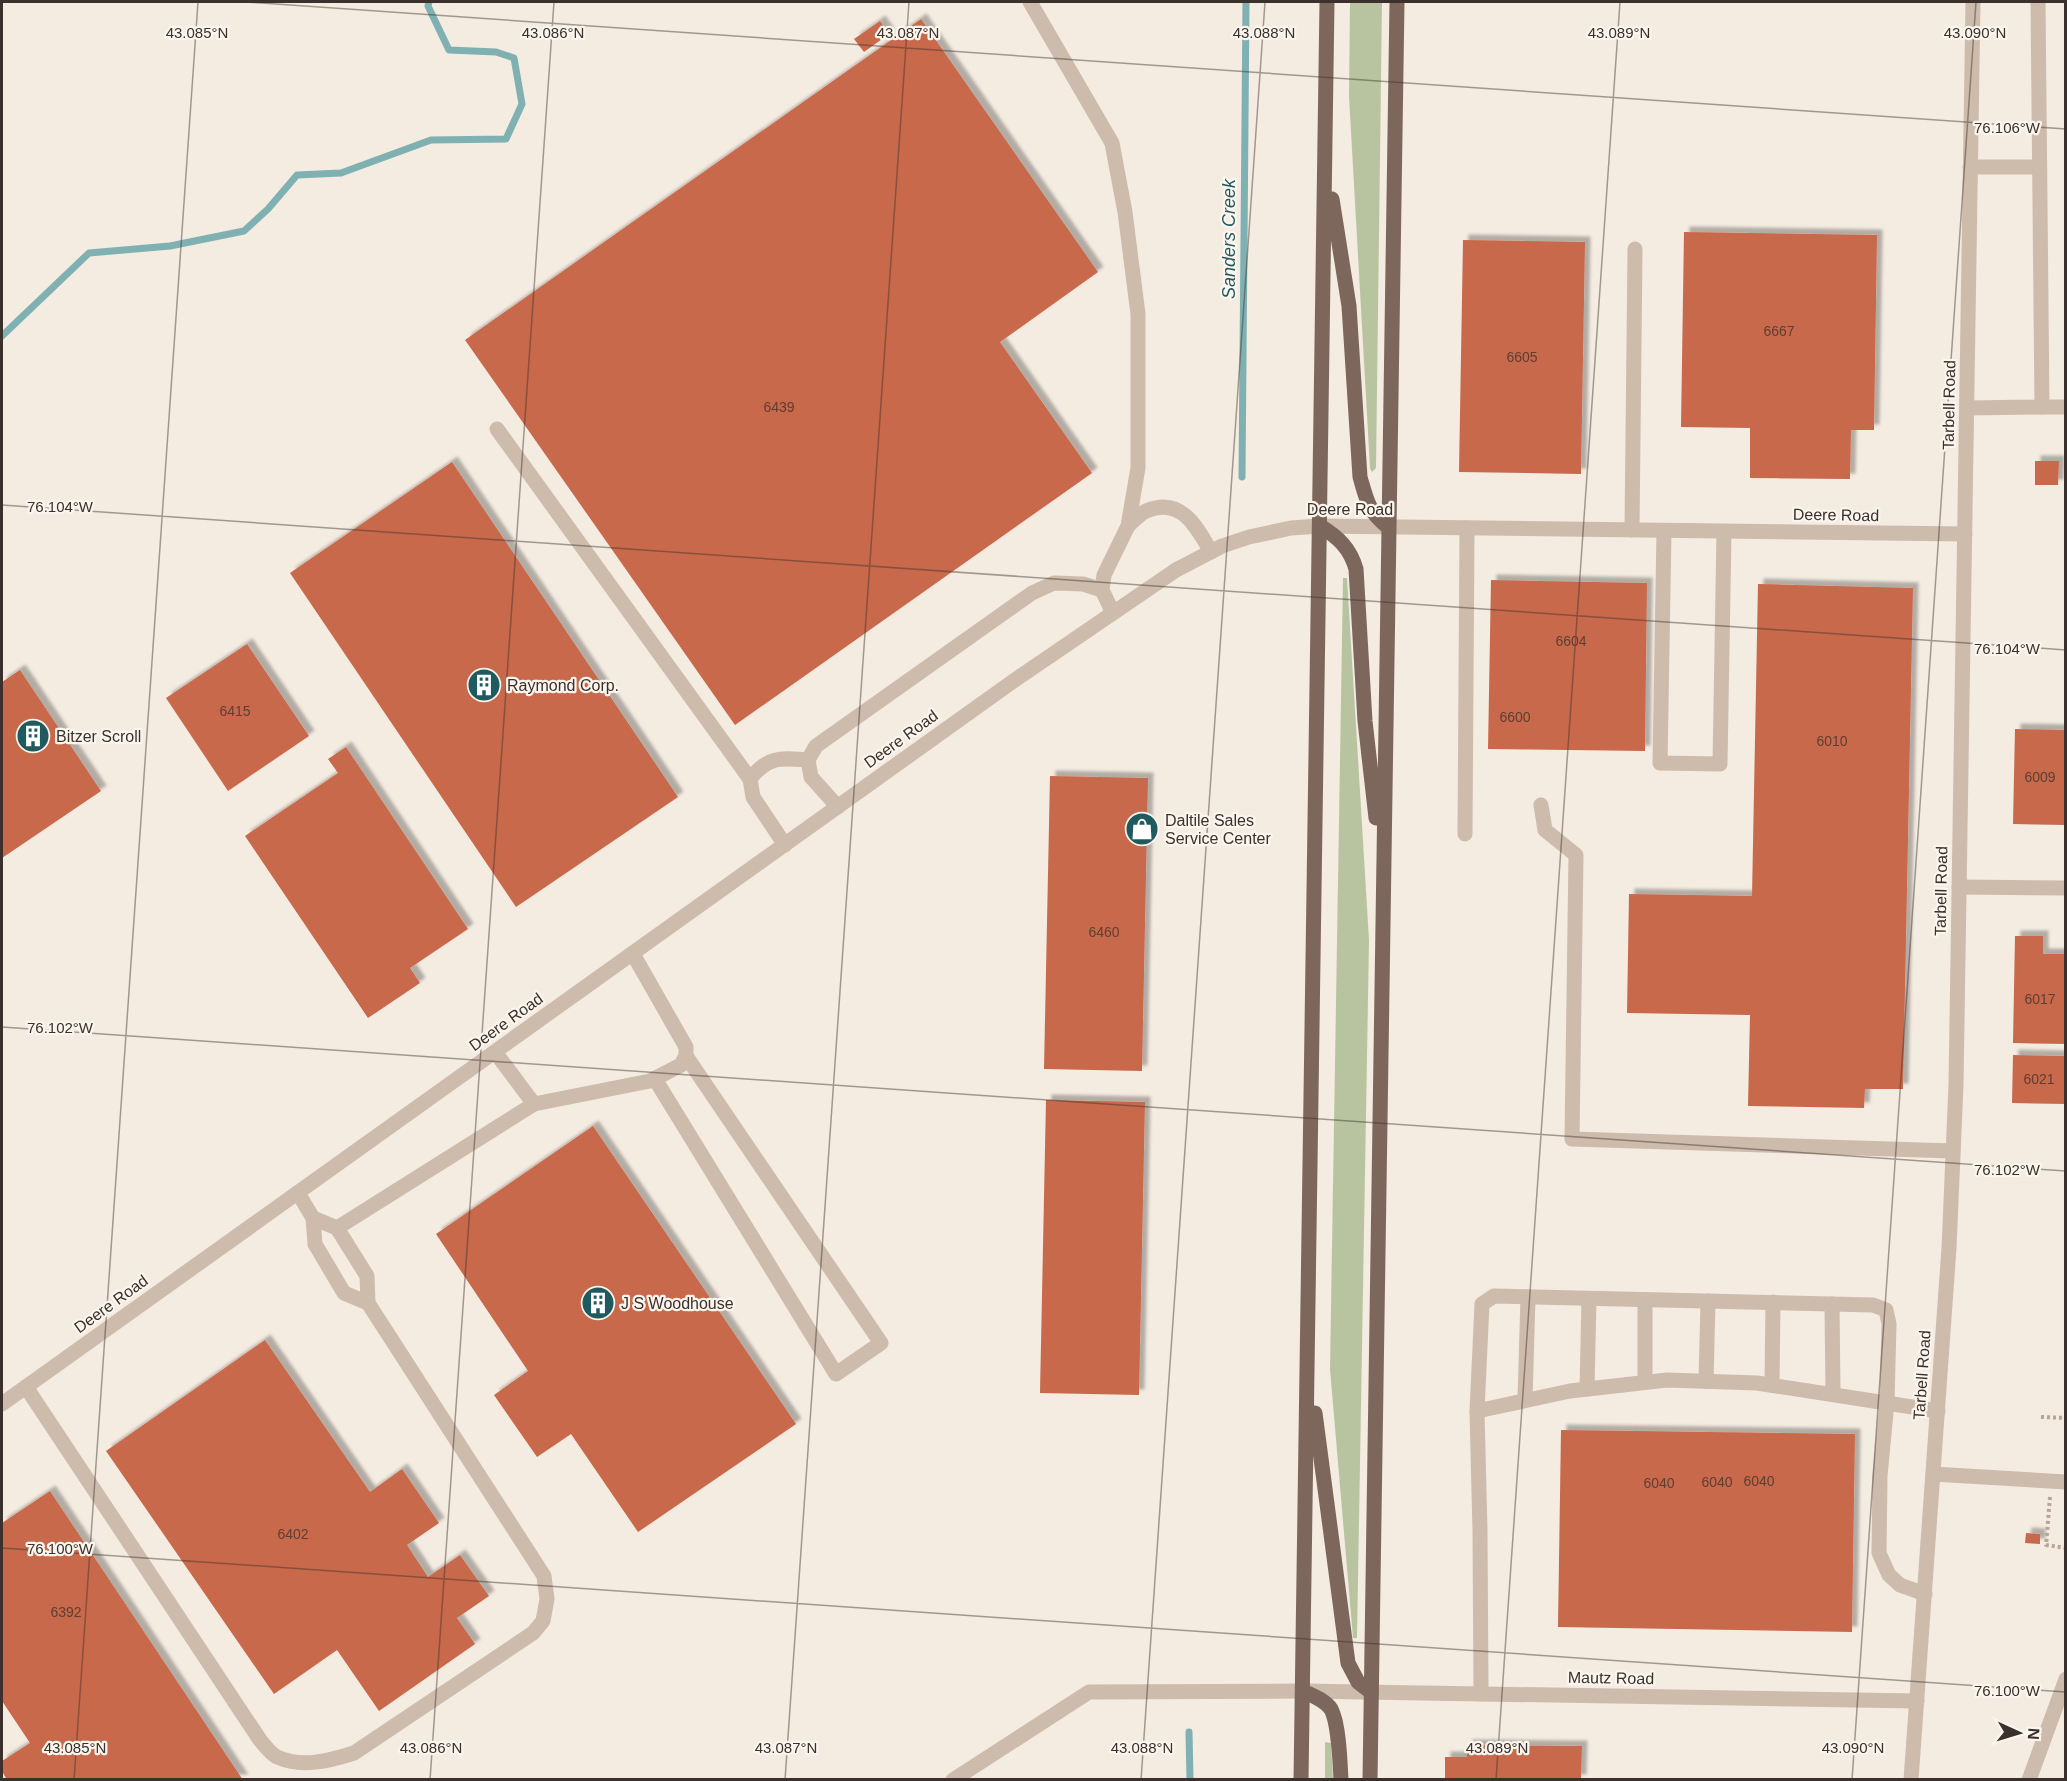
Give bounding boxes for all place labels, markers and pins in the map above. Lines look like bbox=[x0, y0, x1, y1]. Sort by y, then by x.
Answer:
building icon: Raymond Corp. bbox=[466, 667, 502, 703]
place label: Raymond Corp. bbox=[507, 677, 619, 694]
building icon: Bitzer Scroll bbox=[15, 718, 51, 754]
place label: Bitzer Scroll bbox=[56, 728, 141, 745]
shop icon: Daltile Sales Service Center bbox=[1124, 811, 1160, 847]
place label: Daltile Sales Service Center bbox=[1165, 812, 1271, 847]
building icon: J S Woodhouse bbox=[580, 1285, 616, 1321]
place label: J S Woodhouse bbox=[621, 1295, 734, 1312]

